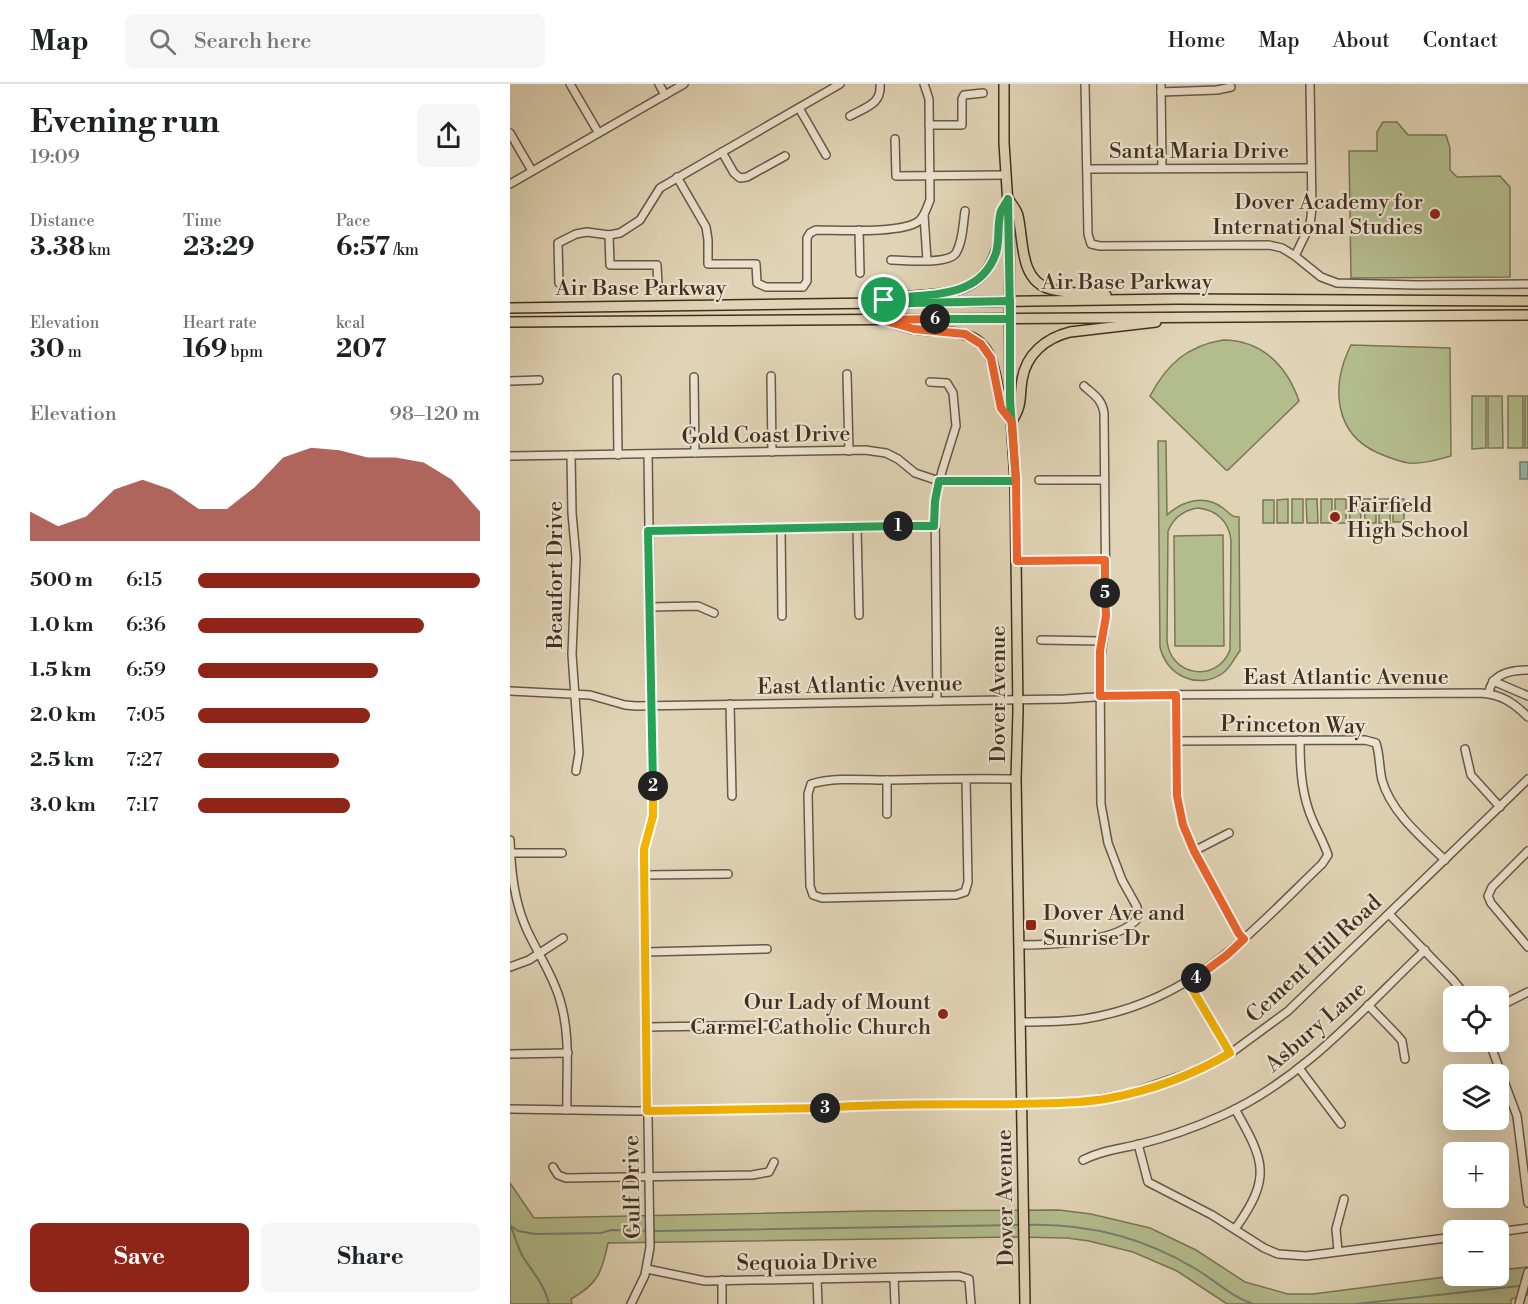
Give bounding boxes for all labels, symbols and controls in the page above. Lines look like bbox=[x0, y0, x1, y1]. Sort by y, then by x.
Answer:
search box bbox=[125, 14, 545, 68]
text: Map bbox=[30, 24, 89, 59]
icon: search bbox=[146, 25, 179, 58]
text: Search here bbox=[194, 28, 311, 55]
text: Home bbox=[1168, 28, 1225, 54]
text: Map bbox=[1258, 28, 1300, 54]
text: About bbox=[1333, 28, 1390, 54]
text: Contact bbox=[1423, 28, 1498, 54]
text: Evening run bbox=[30, 102, 219, 143]
button: share bbox=[417, 104, 480, 167]
street label: Santa Maria Drive bbox=[1109, 138, 1289, 165]
text: 19:09 bbox=[30, 145, 80, 170]
place label: Dover Academy for International Studies bbox=[1213, 189, 1423, 241]
marker: Dover Academy for International Studies bbox=[1428, 207, 1442, 221]
text: Distance bbox=[30, 211, 95, 231]
text: Time bbox=[183, 211, 222, 231]
text: Pace bbox=[336, 211, 370, 231]
text: 3.38 bbox=[30, 231, 85, 263]
text: 23:29 bbox=[183, 231, 255, 263]
text: 6:57 bbox=[336, 231, 390, 263]
text: km bbox=[85, 240, 111, 260]
text: /km bbox=[390, 240, 419, 260]
street label: Air Base Parkway bbox=[1041, 269, 1213, 296]
pin bbox=[858, 274, 909, 325]
street label: Air Base Parkway bbox=[555, 275, 727, 302]
icon: arrive bbox=[867, 283, 900, 316]
pin: 6 bbox=[920, 304, 950, 334]
text: 6 bbox=[930, 309, 940, 329]
text: Elevation bbox=[30, 313, 99, 333]
text: Heart rate bbox=[183, 313, 257, 333]
text: kcal bbox=[336, 313, 365, 333]
text: 30 bbox=[30, 333, 65, 365]
text: 169 bbox=[183, 333, 227, 365]
text: 207 bbox=[336, 333, 386, 365]
text: m bbox=[65, 342, 82, 362]
text: bpm bbox=[227, 342, 263, 362]
text: Elevation bbox=[30, 402, 117, 427]
text: 98–120 m bbox=[390, 402, 480, 427]
street label: Gold Coast Drive bbox=[681, 421, 851, 450]
place label: Fairfield High School bbox=[1347, 492, 1469, 544]
street label: Beaufort Drive bbox=[542, 501, 569, 650]
marker: Fairfield High School bbox=[1328, 510, 1342, 524]
pin: 1 bbox=[883, 511, 913, 541]
text: 1 bbox=[894, 516, 902, 536]
text: 500 m bbox=[30, 568, 93, 593]
text: 6:15 bbox=[126, 568, 162, 593]
pin: 5 bbox=[1090, 578, 1120, 608]
text: 5 bbox=[1100, 583, 1110, 603]
text: 1.0 km bbox=[30, 613, 94, 638]
text: 6:36 bbox=[126, 613, 166, 638]
street label: Dover Avenue bbox=[985, 625, 1012, 763]
text: 1.5 km bbox=[30, 658, 91, 683]
text: 6:59 bbox=[126, 658, 166, 683]
street label: East Atlantic Avenue bbox=[1243, 664, 1449, 691]
street label: East Atlantic Avenue bbox=[757, 670, 963, 701]
text: 2.0 km bbox=[30, 703, 96, 728]
text: 7:05 bbox=[126, 703, 165, 728]
street label: Princeton Way bbox=[1220, 711, 1366, 740]
text: 2.5 km bbox=[30, 748, 94, 773]
text: 7:27 bbox=[126, 748, 162, 773]
pin: 2 bbox=[638, 771, 668, 801]
text: 2 bbox=[648, 776, 658, 796]
text: 3.0 km bbox=[30, 793, 96, 818]
text: 7:17 bbox=[126, 793, 159, 818]
street label: Cement Hill Road bbox=[1241, 889, 1388, 1029]
place label: Dover Ave and Sunrise Dr bbox=[1043, 900, 1185, 952]
marker: Dover Ave and Sunrise Dr bbox=[1024, 918, 1038, 932]
pin: 4 bbox=[1181, 963, 1211, 993]
text: 4 bbox=[1191, 968, 1201, 988]
street label: Asbury Lane bbox=[1259, 976, 1372, 1079]
map controls bbox=[1443, 986, 1509, 1286]
button: locate bbox=[1443, 986, 1509, 1052]
place label: Our Lady of Mount Carmel Catholic Church bbox=[690, 989, 931, 1041]
marker: Our Lady of Mount Carmel Catholic Church bbox=[936, 1007, 950, 1021]
button: layers bbox=[1443, 1064, 1509, 1130]
pin: 3 bbox=[810, 1093, 840, 1123]
text: 3 bbox=[820, 1098, 830, 1118]
street label: Dover Avenue bbox=[991, 1129, 1020, 1267]
street label: Gulf Drive bbox=[618, 1135, 647, 1239]
button: + bbox=[1443, 1142, 1509, 1208]
button: − bbox=[1443, 1220, 1509, 1286]
button: Save bbox=[30, 1223, 249, 1292]
button: Share bbox=[261, 1223, 480, 1292]
street label: Sequoia Drive bbox=[736, 1248, 878, 1277]

